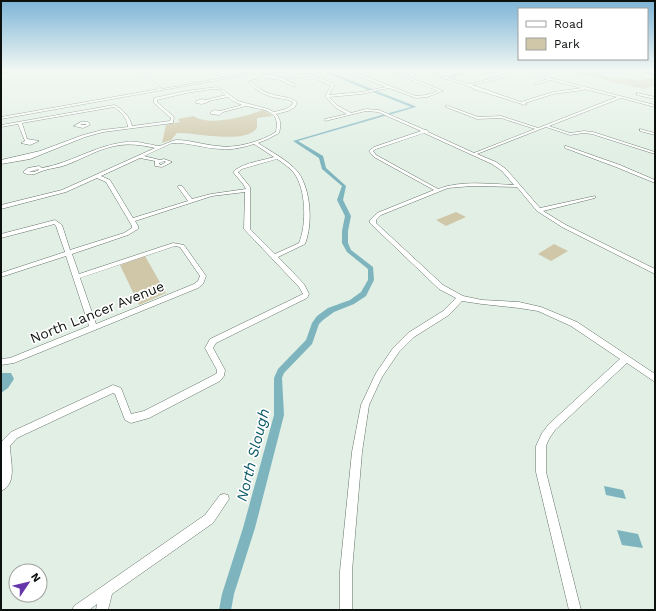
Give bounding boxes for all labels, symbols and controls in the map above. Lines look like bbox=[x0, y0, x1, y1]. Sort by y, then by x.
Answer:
legend bbox=[518, 8, 648, 60]
text: Road bbox=[554, 17, 583, 31]
text: Park bbox=[554, 37, 580, 51]
street label: North Lancer Avenue bbox=[28, 278, 166, 346]
water label: North Slough bbox=[233, 407, 273, 503]
north arrow bbox=[8, 563, 48, 603]
text: N bbox=[28, 570, 43, 585]

